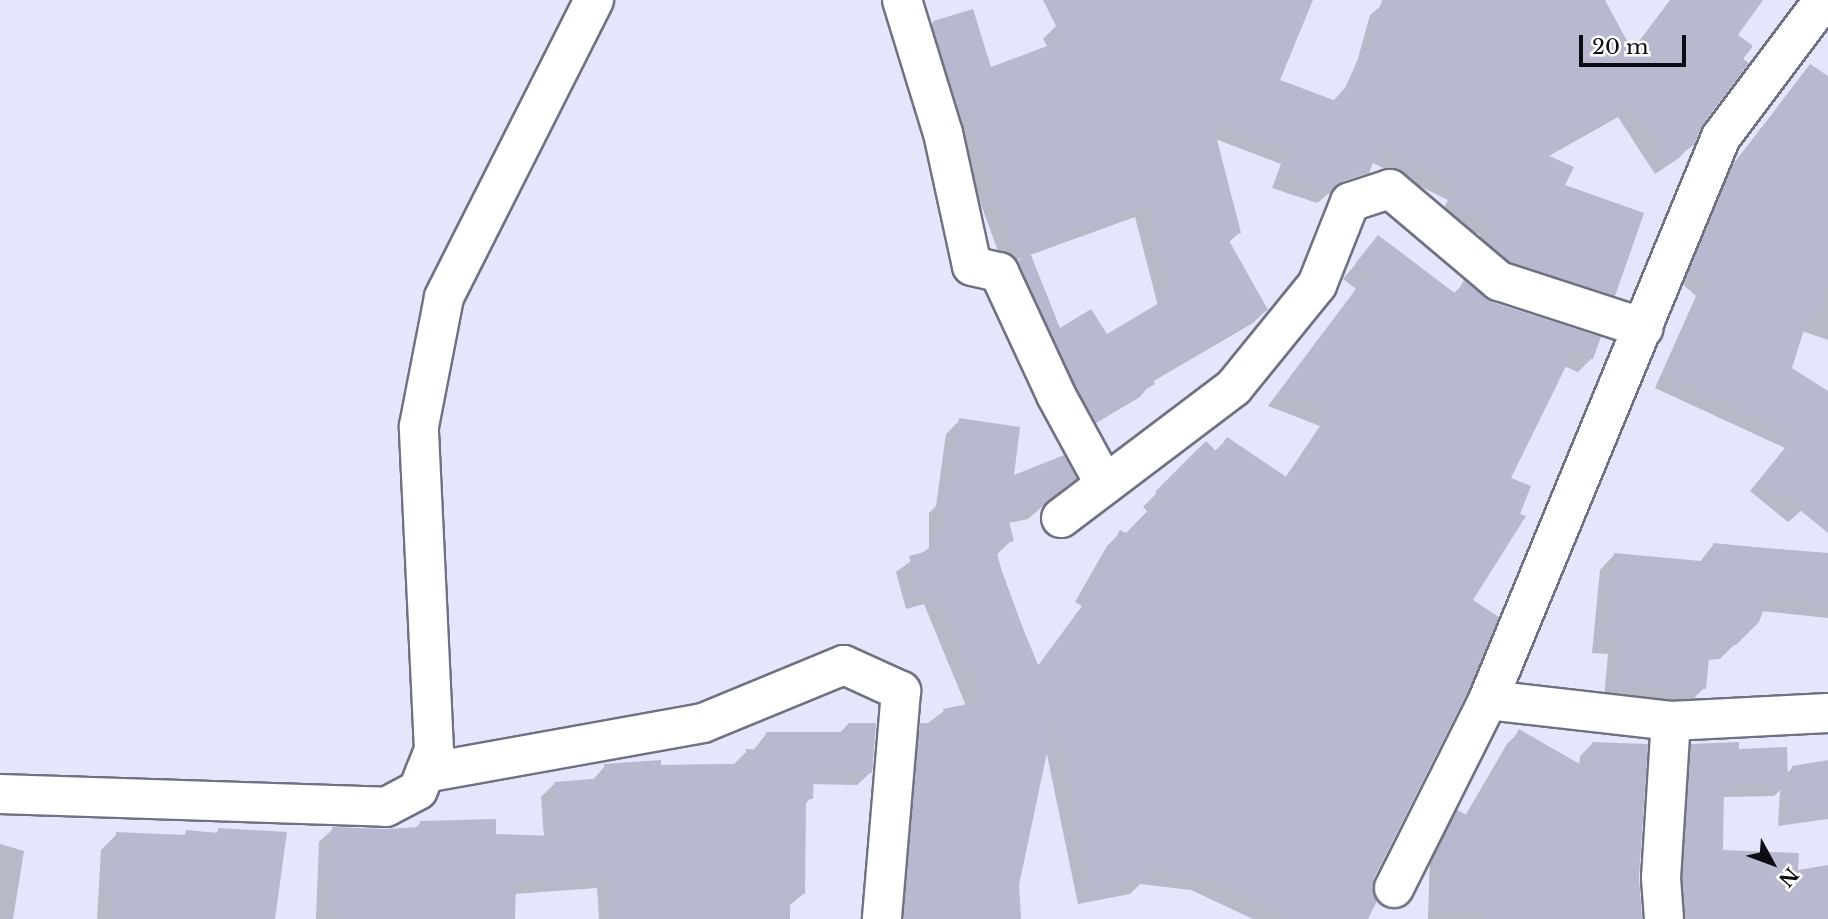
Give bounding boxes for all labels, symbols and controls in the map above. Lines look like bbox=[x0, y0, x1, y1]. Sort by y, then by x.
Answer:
scale bar bbox=[1583, 21, 1690, 65]
text: 20 m bbox=[1592, 34, 1649, 60]
north arrow bbox=[1737, 828, 1807, 898]
text: N bbox=[1774, 863, 1803, 891]

